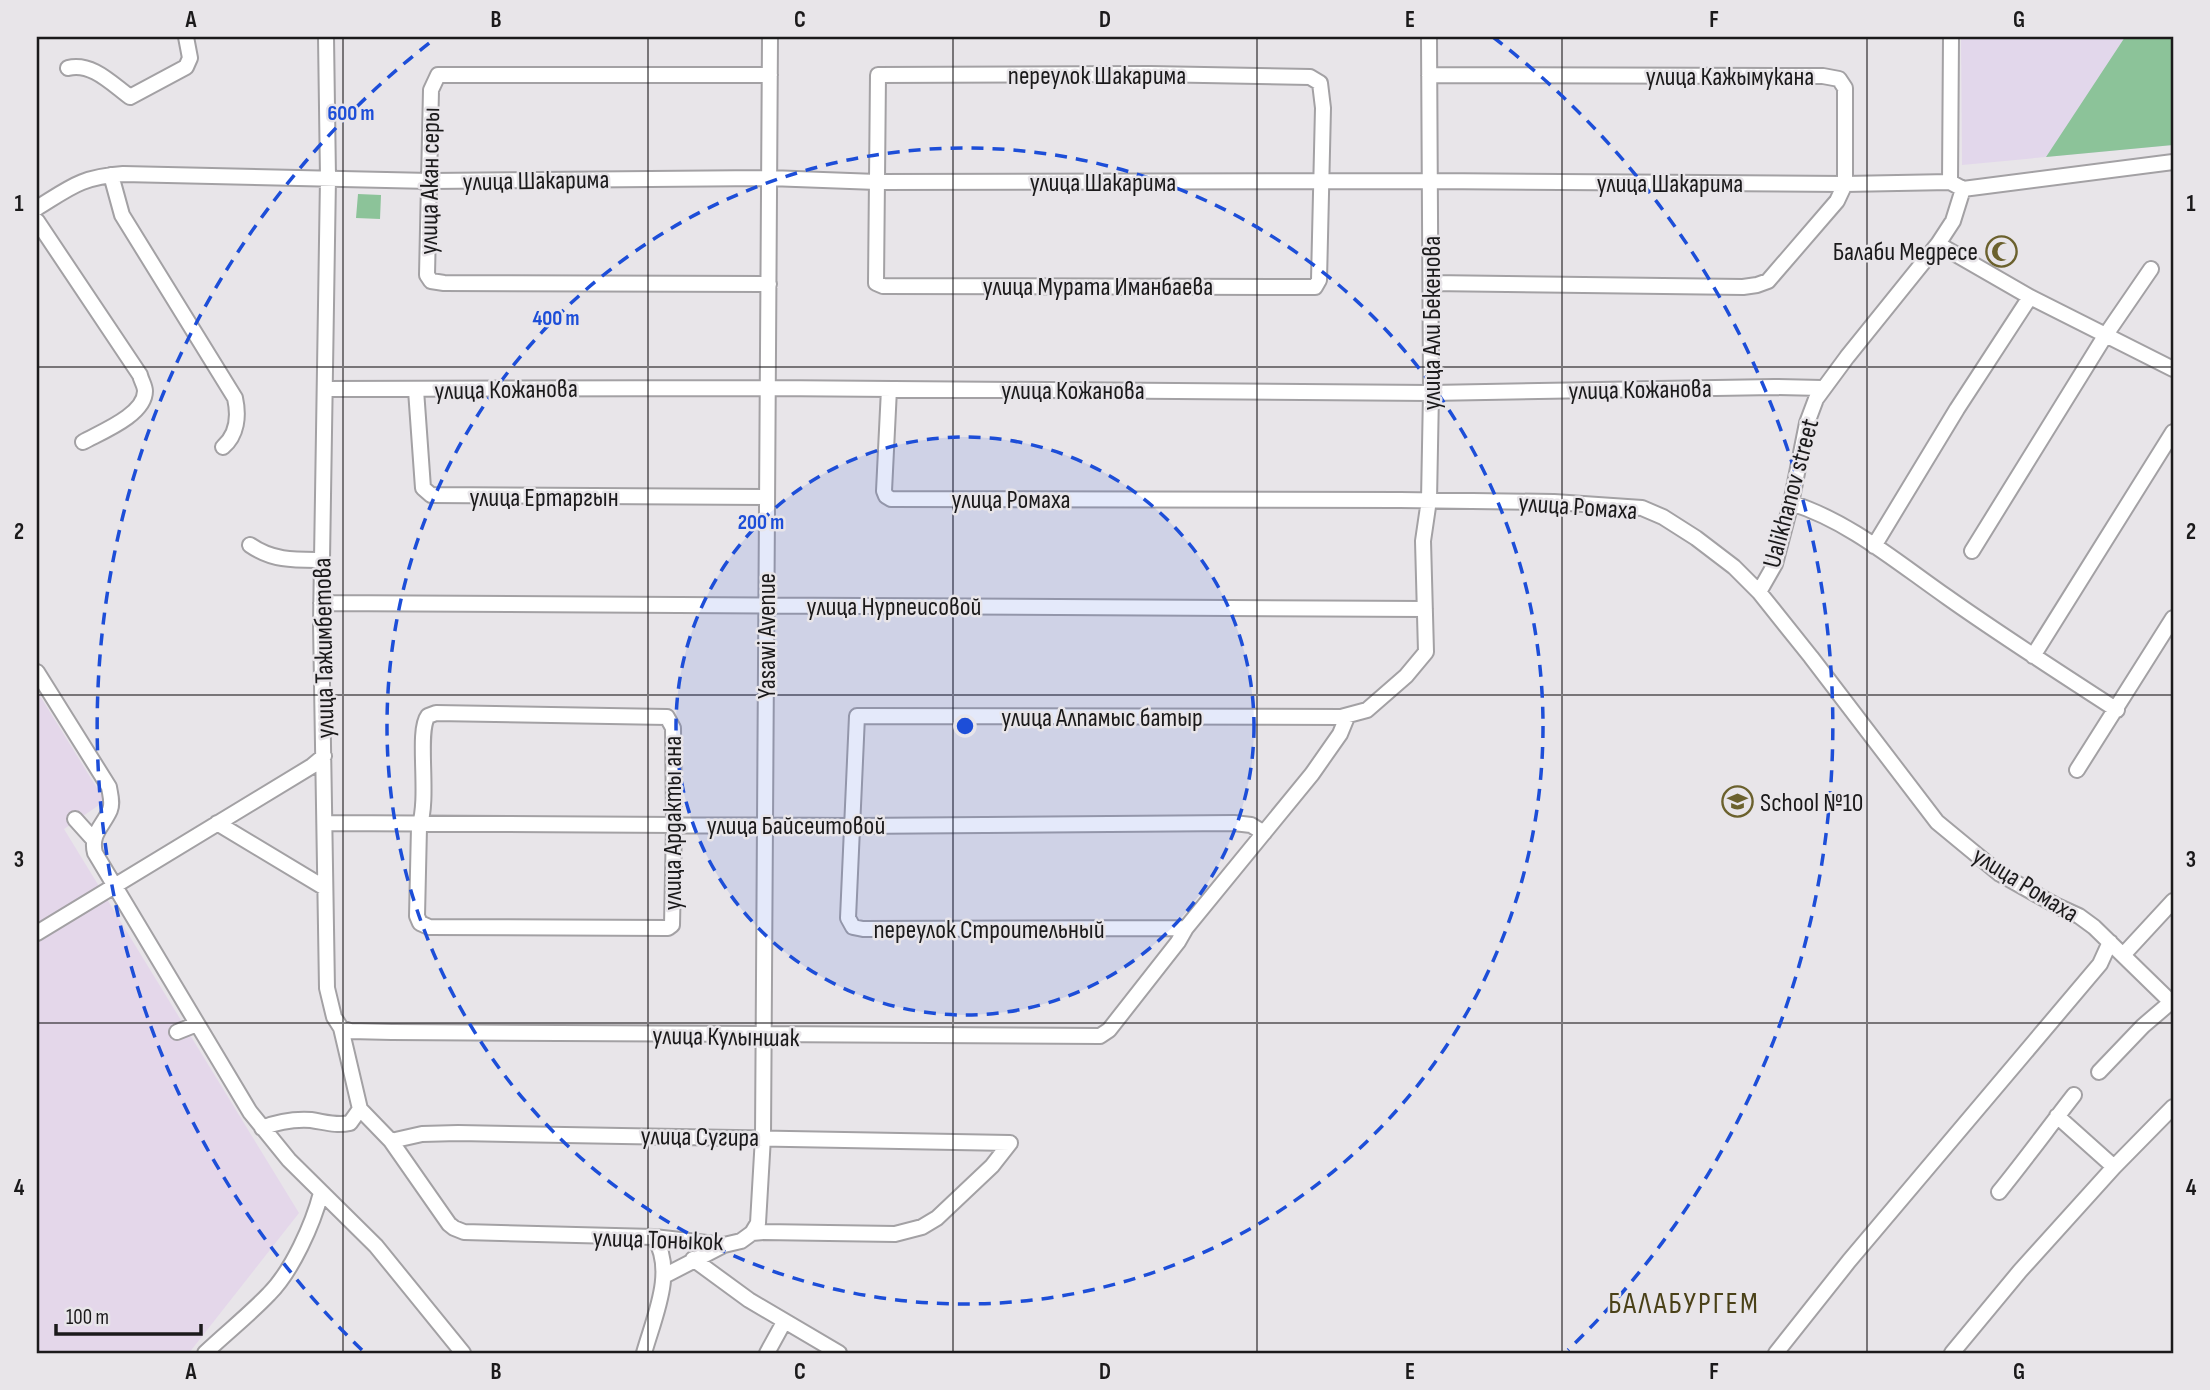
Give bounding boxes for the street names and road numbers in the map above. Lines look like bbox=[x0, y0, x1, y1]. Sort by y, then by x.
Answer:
street label: переулок Шакарима bbox=[1008, 61, 1186, 92]
street label: улица Кажымукана bbox=[1646, 62, 1814, 93]
street label: улица Акан серы bbox=[414, 107, 447, 255]
street label: улица Шакарима bbox=[462, 165, 610, 198]
street label: улица Шакарима bbox=[1030, 168, 1176, 199]
street label: улица Шакарима bbox=[1597, 169, 1743, 200]
street label: улица Али Бекенова bbox=[1417, 236, 1448, 410]
street label: улица Мурата Иманбаева bbox=[983, 272, 1213, 303]
street label: улица Кожанова bbox=[434, 374, 578, 407]
street label: улица Кожанова bbox=[1568, 374, 1712, 407]
street label: улица Кожанова bbox=[1001, 376, 1145, 407]
street label: Ualikhanov street bbox=[1757, 415, 1826, 571]
street label: улица Ертаргын bbox=[469, 483, 619, 514]
street label: улица Ромаха bbox=[952, 485, 1070, 516]
street label: улица Ромаха bbox=[1518, 488, 1638, 527]
street label: улица Тажимбетова bbox=[307, 557, 342, 739]
street label: Yasawi Avenue bbox=[752, 573, 783, 699]
street label: улица Нурпеисовой bbox=[807, 592, 981, 623]
street label: улица Алпамыс батыр bbox=[1001, 703, 1203, 734]
street label: улица Ардакты ана bbox=[658, 736, 689, 910]
street label: улица Байсеитовой bbox=[707, 811, 885, 842]
street label: улица Ромаха bbox=[1967, 841, 2084, 930]
street label: переулок Строительный bbox=[873, 915, 1105, 946]
street label: улица Кулыншак bbox=[652, 1021, 800, 1054]
street label: улица Сугира bbox=[640, 1121, 759, 1154]
street label: улица Тоныкок bbox=[592, 1223, 724, 1258]

